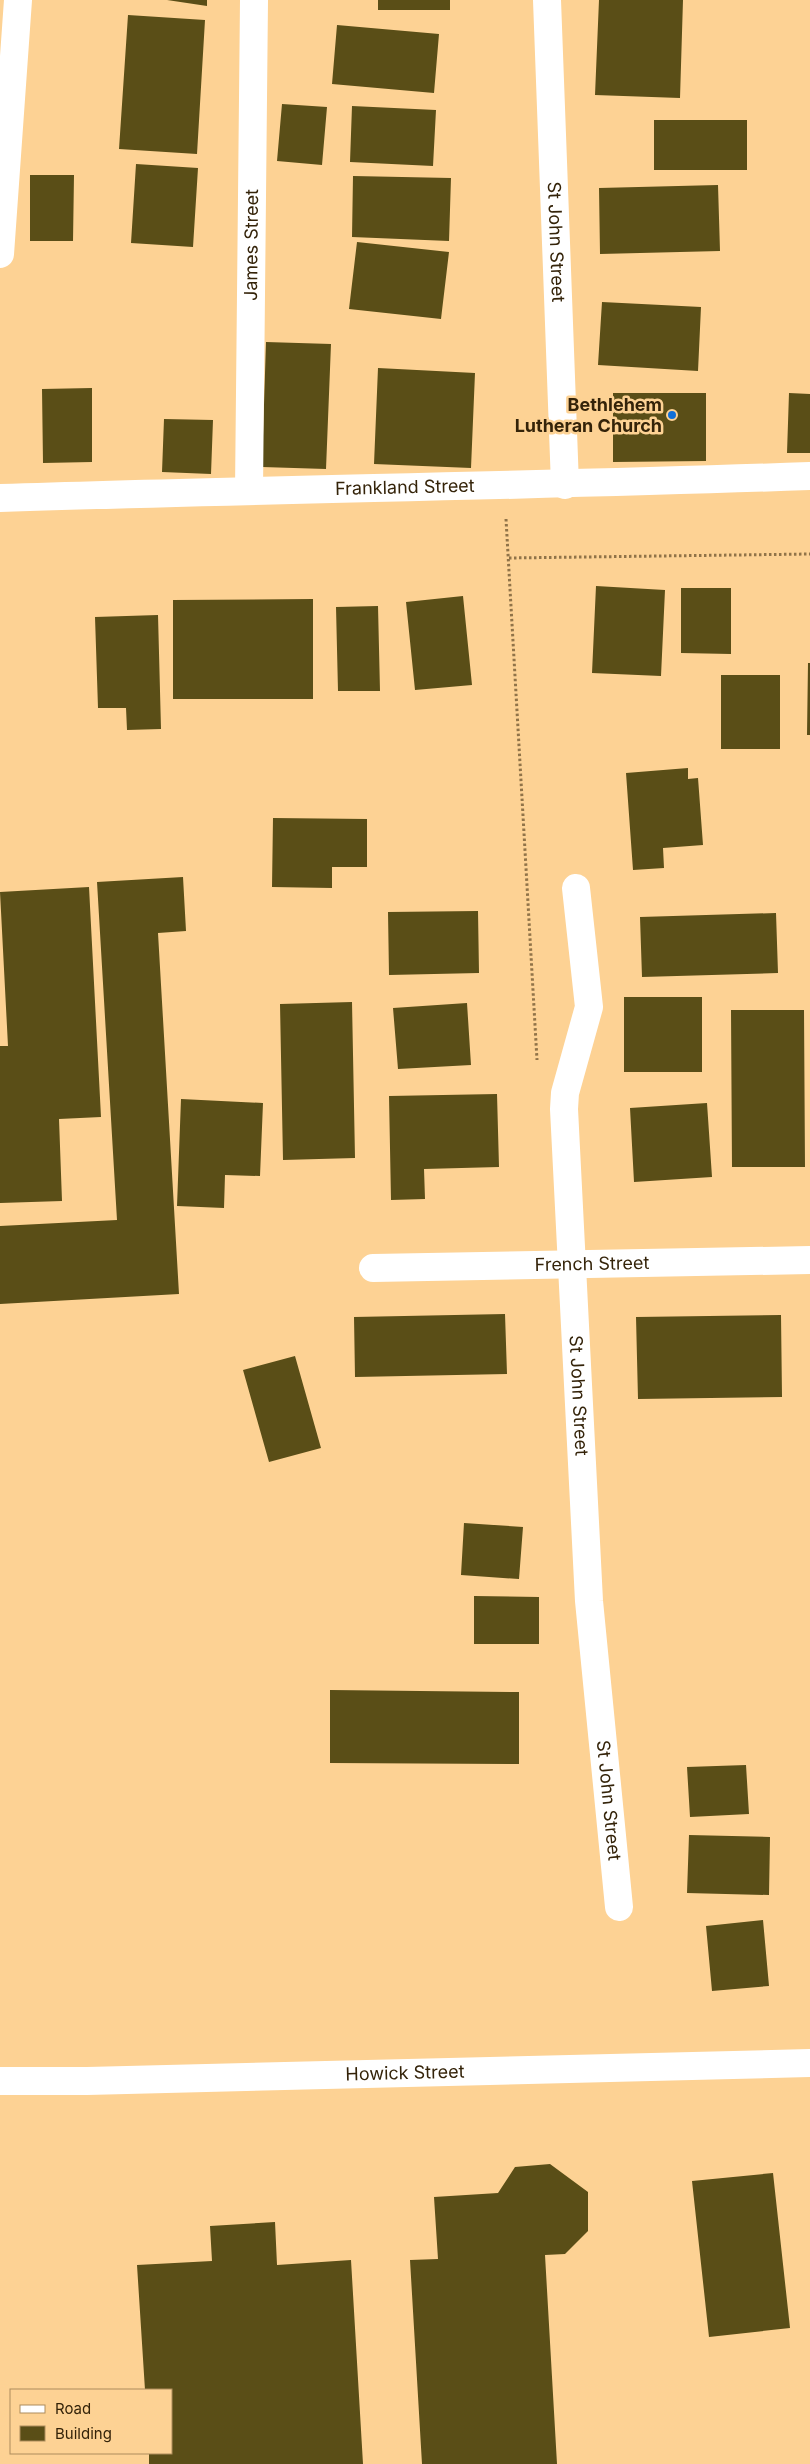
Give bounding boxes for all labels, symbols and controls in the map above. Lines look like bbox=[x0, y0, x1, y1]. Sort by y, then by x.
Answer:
street label: St John Street bbox=[544, 181, 569, 303]
street label: James Street bbox=[240, 189, 262, 301]
place label: Bethlehem Lutheran Church bbox=[515, 394, 662, 436]
marker: Bethlehem Lutheran Church bbox=[666, 409, 678, 421]
street label: Frankland Street bbox=[335, 475, 475, 499]
street label: French Street bbox=[534, 1252, 650, 1275]
street label: St John Street bbox=[566, 1335, 593, 1457]
street label: St John Street bbox=[593, 1739, 625, 1862]
street label: Howick Street bbox=[345, 2061, 465, 2085]
legend bbox=[10, 2389, 172, 2454]
text: Road bbox=[55, 2399, 91, 2418]
text: Building bbox=[55, 2424, 112, 2443]

